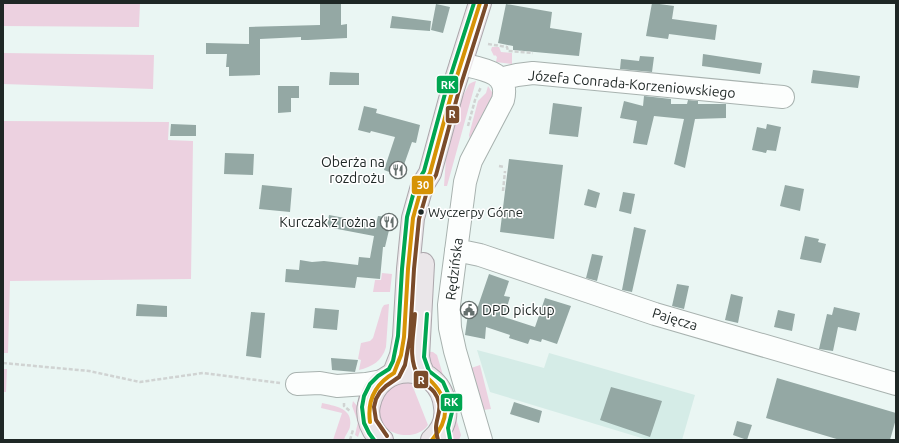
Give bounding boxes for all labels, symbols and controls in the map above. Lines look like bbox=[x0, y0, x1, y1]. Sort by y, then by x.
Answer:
street label: Józefa Conrada-Korzeniowskiego bbox=[528, 67, 736, 101]
line badge: RK bbox=[436, 75, 459, 94]
text: RK bbox=[441, 79, 456, 91]
line badge: R bbox=[445, 105, 460, 124]
text: R bbox=[448, 108, 456, 120]
place label: Oberża na rozdrożu bbox=[321, 154, 385, 186]
restaurant icon: Oberża na rozdrożu bbox=[388, 160, 408, 180]
line badge: 30 bbox=[411, 175, 434, 195]
text: 30 bbox=[417, 179, 429, 191]
place label: Wyczerpy Górne bbox=[428, 205, 523, 219]
marker: Wyczerpy Górne bbox=[416, 207, 426, 217]
restaurant icon: Kurczak z rożna bbox=[379, 212, 399, 232]
place label: Kurczak z rożna bbox=[279, 214, 376, 230]
street label: Rędzińska bbox=[442, 237, 466, 301]
public building icon: DPD pickup bbox=[459, 300, 479, 320]
place label: DPD pickup bbox=[482, 302, 555, 318]
street label: Pajęcza bbox=[650, 305, 700, 333]
line badge: R bbox=[413, 370, 429, 389]
text: R bbox=[417, 374, 425, 386]
line badge: RK bbox=[440, 393, 463, 412]
text: RK bbox=[444, 396, 459, 408]

